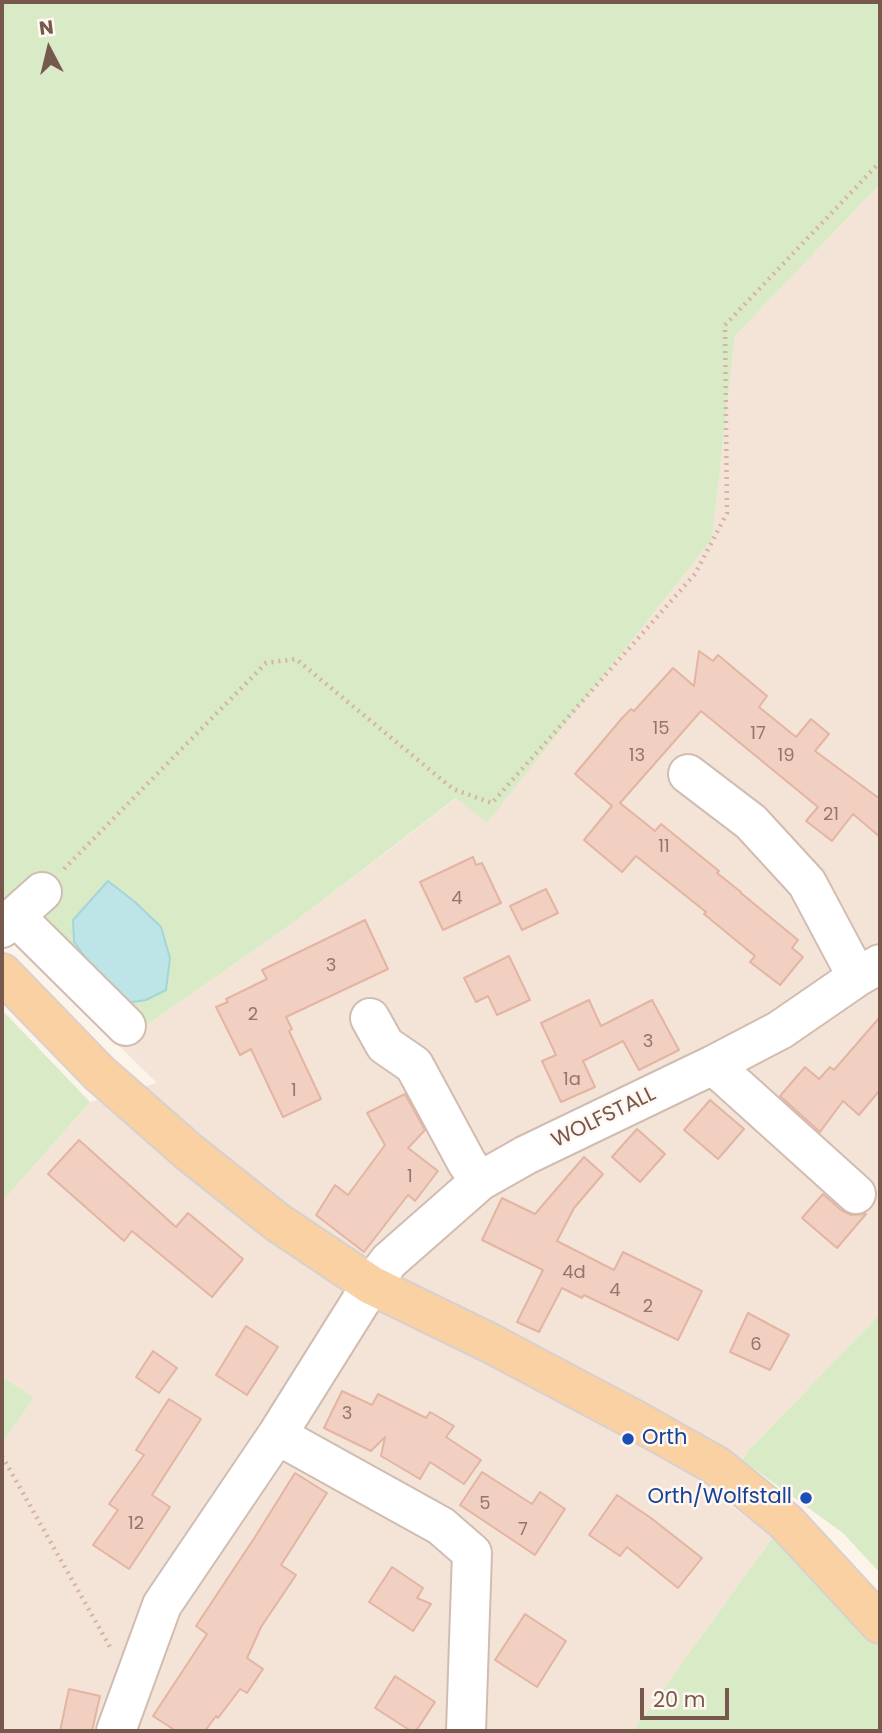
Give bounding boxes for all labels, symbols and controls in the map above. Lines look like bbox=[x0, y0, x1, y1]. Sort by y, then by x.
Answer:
text: N bbox=[38, 13, 55, 42]
north arrow bbox=[14, 14, 84, 84]
house number: 15 bbox=[652, 718, 670, 740]
house number: 17 bbox=[750, 723, 766, 745]
house number: 13 bbox=[629, 745, 645, 767]
house number: 19 bbox=[777, 745, 795, 767]
house number: 21 bbox=[823, 804, 839, 826]
house number: 11 bbox=[658, 836, 670, 858]
house number: 4 bbox=[451, 888, 463, 910]
house number: 3 bbox=[326, 955, 336, 977]
house number: 2 bbox=[248, 1004, 258, 1026]
house number: 3 bbox=[643, 1031, 653, 1053]
house number: 1a bbox=[563, 1069, 581, 1091]
house number: 1 bbox=[291, 1080, 297, 1102]
street label: WOLFSTALL bbox=[548, 1082, 660, 1154]
house number: 1 bbox=[407, 1166, 413, 1188]
house number: 4d bbox=[562, 1262, 586, 1284]
house number: 4 bbox=[609, 1280, 621, 1302]
house number: 2 bbox=[643, 1296, 653, 1318]
house number: 6 bbox=[750, 1334, 762, 1356]
house number: 3 bbox=[342, 1403, 352, 1425]
place label: Orth bbox=[642, 1426, 687, 1452]
marker: Orth bbox=[620, 1431, 636, 1447]
place label: Orth/Wolfstall bbox=[647, 1485, 792, 1511]
marker: Orth/Wolfstall bbox=[798, 1490, 814, 1506]
house number: 5 bbox=[479, 1493, 491, 1515]
house number: 12 bbox=[128, 1513, 144, 1535]
house number: 7 bbox=[518, 1519, 528, 1541]
scale bar bbox=[644, 1674, 733, 1718]
text: 20 m bbox=[653, 1685, 706, 1714]

